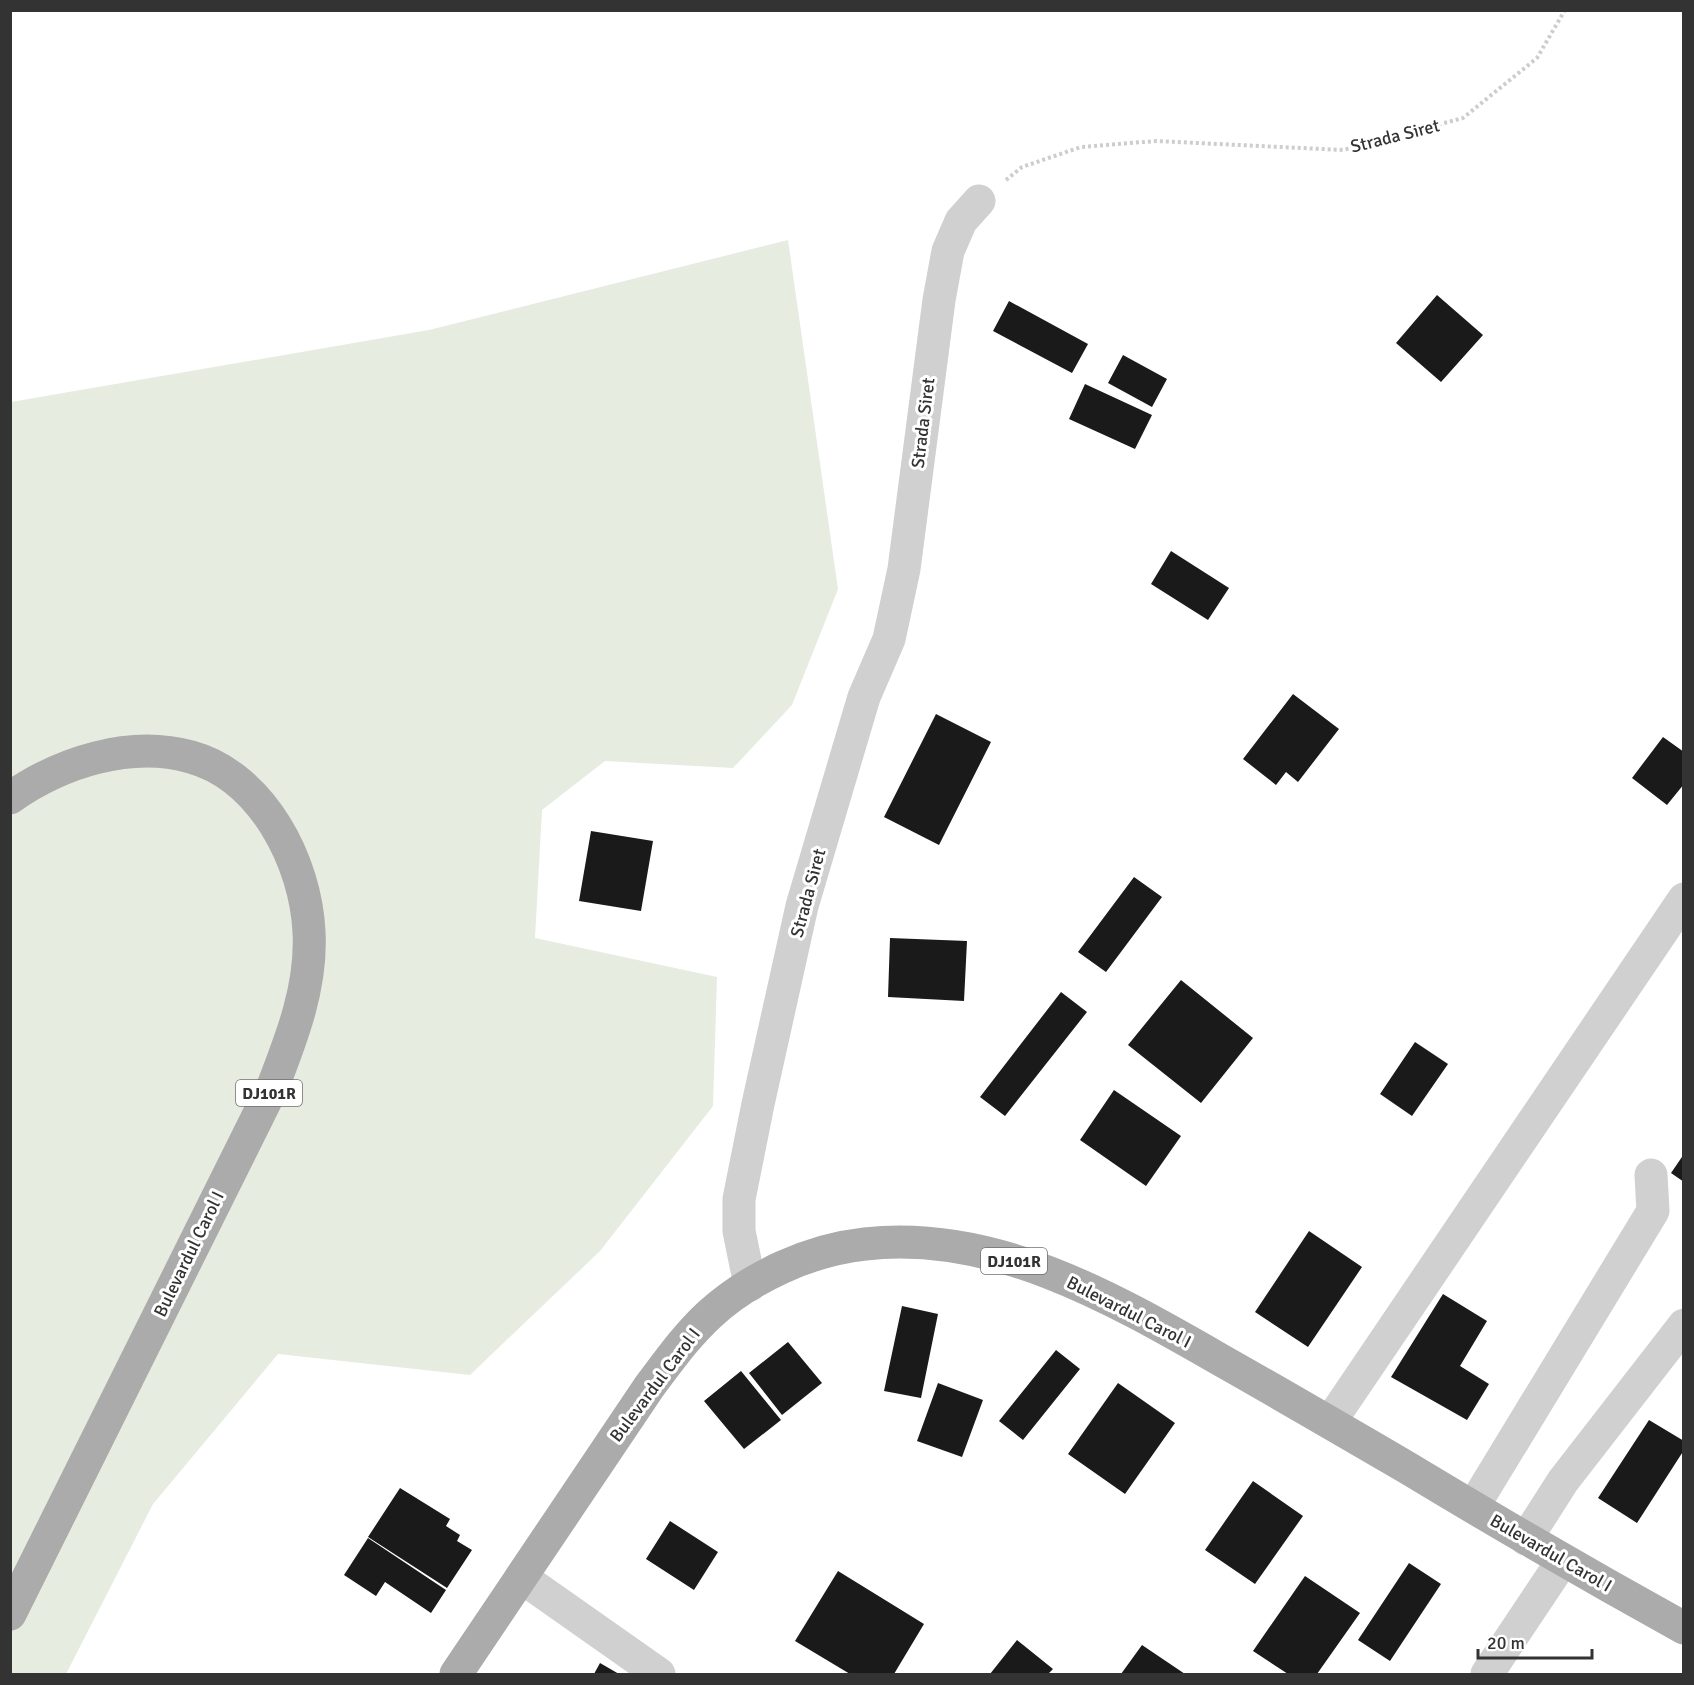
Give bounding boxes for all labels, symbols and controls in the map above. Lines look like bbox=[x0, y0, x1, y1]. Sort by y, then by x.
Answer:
street label: Strada Siret bbox=[1348, 114, 1442, 158]
street label: Strada Siret bbox=[907, 377, 939, 469]
street label: Strada Siret bbox=[786, 846, 830, 940]
road number: DJ101R bbox=[236, 1080, 302, 1106]
street label: Bulevardul Carol I bbox=[149, 1188, 229, 1320]
road number: DJ101R bbox=[981, 1248, 1047, 1274]
street label: Bulevardul Carol I bbox=[1063, 1271, 1195, 1353]
street label: Bulevardul Carol I bbox=[605, 1324, 705, 1446]
street label: Bulevardul Carol I bbox=[1486, 1509, 1616, 1597]
scale bar bbox=[1478, 1622, 1592, 1660]
text: 20 m bbox=[1487, 1632, 1525, 1654]

